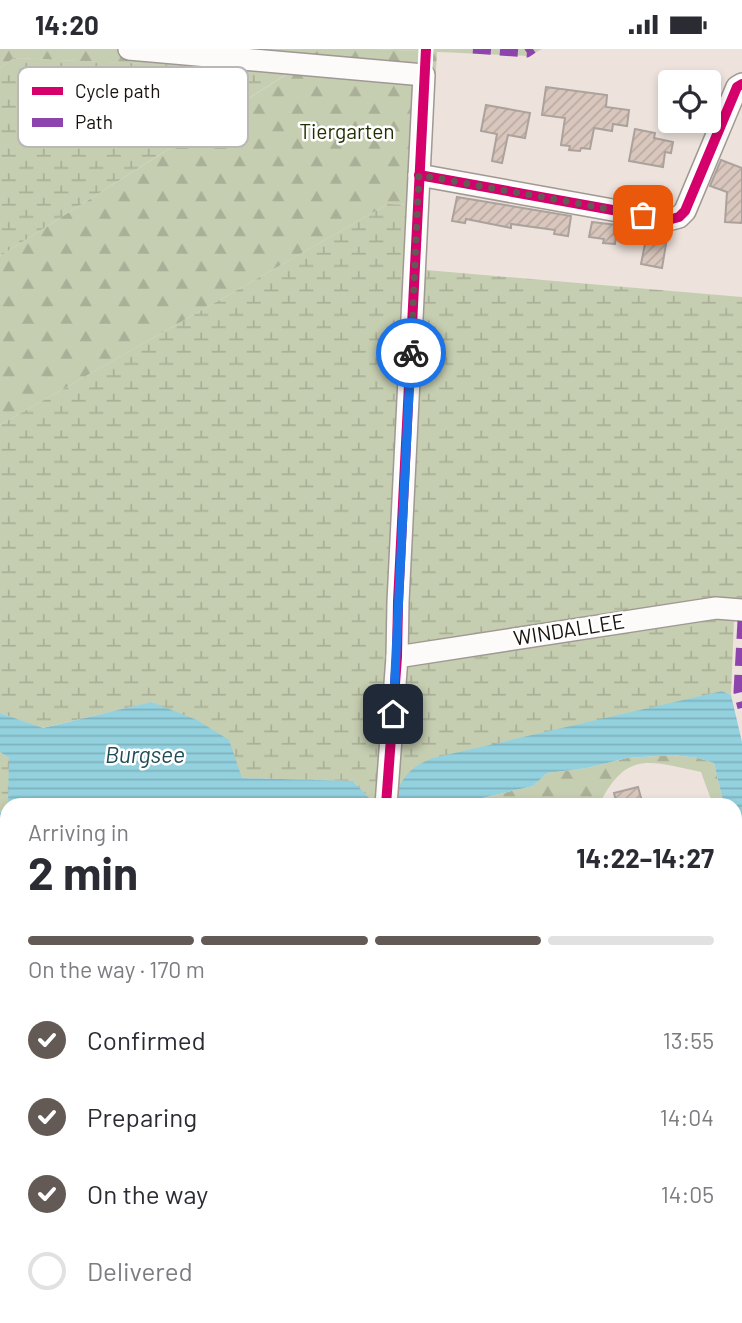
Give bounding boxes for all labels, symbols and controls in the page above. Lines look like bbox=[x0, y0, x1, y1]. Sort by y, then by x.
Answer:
text: 14:20 bbox=[35, 9, 99, 40]
legend bbox=[18, 67, 248, 147]
map controls bbox=[658, 70, 721, 133]
button: locate bbox=[658, 70, 721, 133]
text: Cycle path bbox=[75, 79, 160, 102]
text: Path bbox=[75, 110, 113, 133]
park label: Tiergarten bbox=[299, 118, 395, 143]
pin bbox=[613, 185, 673, 245]
icon: bag bbox=[624, 196, 662, 234]
courier bbox=[376, 318, 446, 388]
icon: bike bbox=[392, 334, 430, 372]
street label: WINDALLEE bbox=[511, 607, 626, 650]
pin bbox=[363, 684, 423, 744]
icon: home bbox=[374, 695, 412, 733]
water label: Burgsee bbox=[105, 740, 185, 768]
text: Arriving in bbox=[28, 818, 129, 846]
text: 14:22–14:27 bbox=[576, 842, 714, 873]
text: 2 min bbox=[28, 844, 138, 899]
text: On the way · 170 m bbox=[28, 955, 205, 983]
icon: check bbox=[28, 1021, 66, 1059]
text: Confirmed bbox=[87, 1024, 206, 1055]
text: 13:55 bbox=[663, 1026, 714, 1054]
icon: check bbox=[28, 1098, 66, 1136]
text: Preparing bbox=[87, 1101, 197, 1132]
text: 14:04 bbox=[660, 1103, 714, 1131]
icon: check bbox=[28, 1175, 66, 1213]
text: On the way bbox=[87, 1178, 208, 1209]
text: 14:05 bbox=[661, 1180, 714, 1208]
text: Delivered bbox=[87, 1255, 193, 1286]

